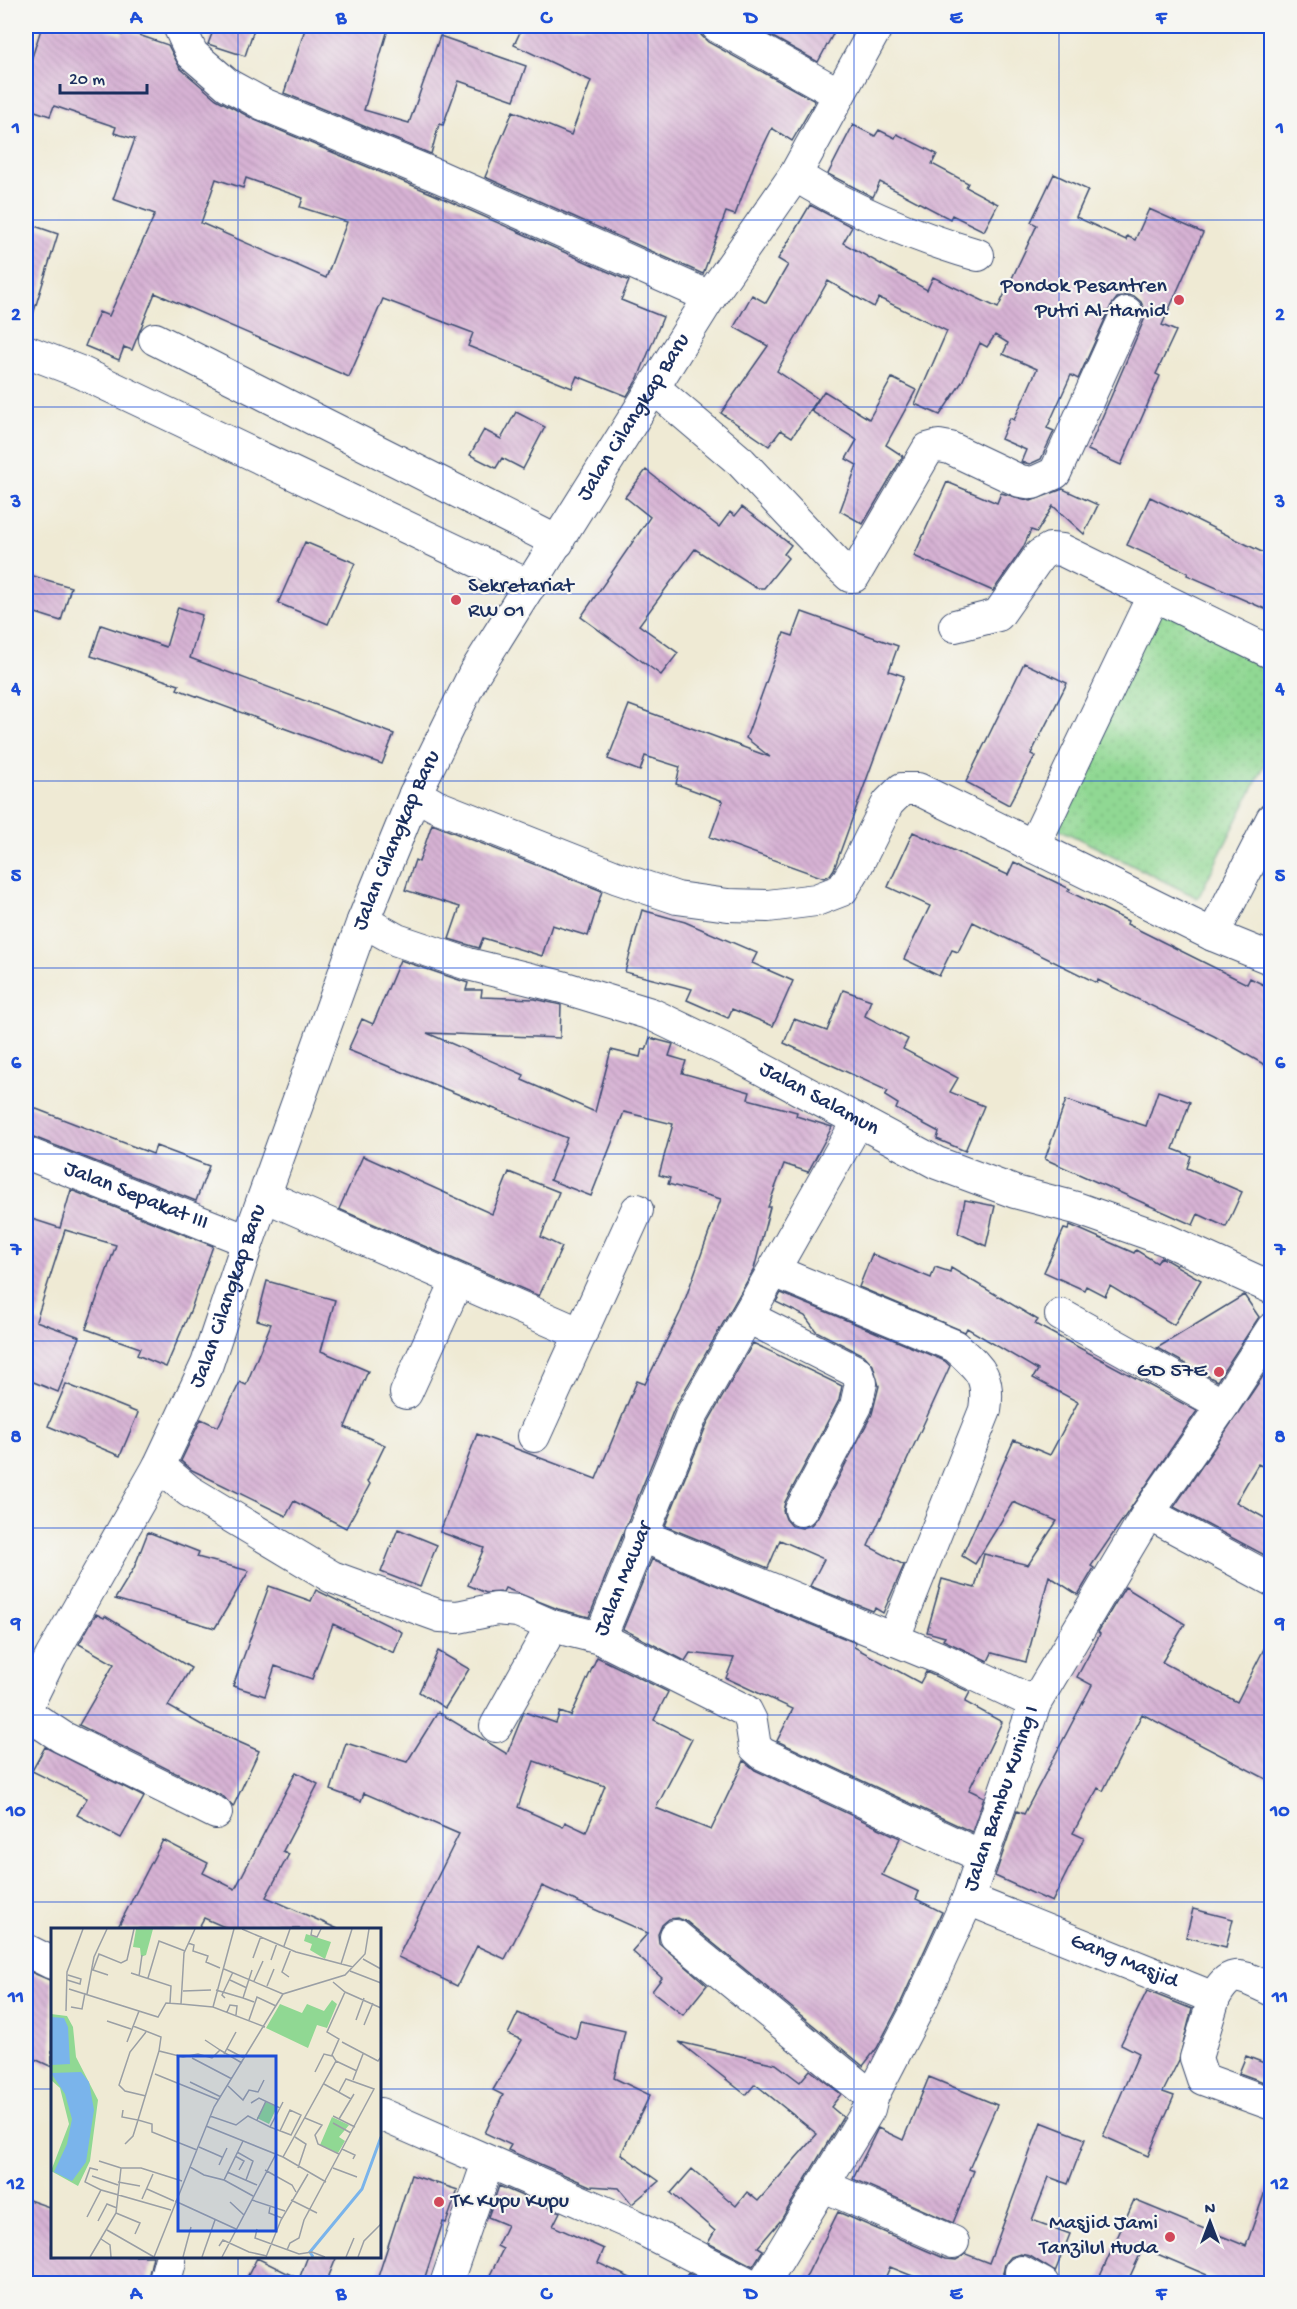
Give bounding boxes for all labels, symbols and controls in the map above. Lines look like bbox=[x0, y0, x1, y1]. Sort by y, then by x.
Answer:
text: A bbox=[129, 8, 144, 31]
text: B bbox=[335, 8, 347, 31]
text: C bbox=[540, 8, 554, 31]
text: D bbox=[742, 8, 758, 31]
text: E bbox=[950, 8, 964, 31]
text: F bbox=[1155, 8, 1168, 31]
scale bar bbox=[60, 57, 147, 95]
text: 20 m bbox=[69, 70, 105, 91]
text: 1 bbox=[11, 118, 20, 141]
text: 1 bbox=[1275, 118, 1284, 141]
place label: Pondok Pesantren Putri Al-Hamid bbox=[1000, 274, 1169, 325]
marker: Pondok Pesantren Putri Al-Hamid bbox=[1172, 293, 1186, 307]
text: 2 bbox=[11, 305, 21, 328]
text: 2 bbox=[1275, 305, 1285, 328]
street label: Jalan Cilangkap Baru bbox=[572, 329, 697, 506]
text: 3 bbox=[10, 492, 21, 515]
text: 3 bbox=[1274, 492, 1285, 515]
place label: Sekretariat RW 01 bbox=[468, 574, 575, 625]
marker: Sekretariat RW 01 bbox=[449, 593, 463, 607]
text: 4 bbox=[10, 679, 21, 702]
text: 4 bbox=[1274, 679, 1285, 702]
street label: Jalan Cilangkap Baru bbox=[348, 746, 447, 934]
text: 5 bbox=[11, 866, 22, 889]
text: 5 bbox=[1275, 866, 1286, 889]
text: 6 bbox=[11, 1053, 22, 1076]
text: 6 bbox=[1275, 1053, 1286, 1076]
street label: Jalan Salamun bbox=[754, 1057, 884, 1143]
street label: Jalan Sepakat III bbox=[60, 1156, 212, 1237]
street label: Jalan Cilangkap Baru bbox=[184, 1201, 273, 1393]
text: 7 bbox=[10, 1240, 23, 1263]
text: 7 bbox=[1274, 1240, 1287, 1263]
place label: GD 57E bbox=[1137, 1359, 1208, 1385]
marker: GD 57E bbox=[1212, 1365, 1226, 1379]
text: 8 bbox=[11, 1427, 22, 1450]
text: 8 bbox=[1275, 1427, 1286, 1450]
street label: Jalan Mawar bbox=[589, 1516, 660, 1640]
text: 9 bbox=[10, 1614, 21, 1637]
text: 9 bbox=[1274, 1614, 1285, 1637]
street label: Jalan Bambu Kuning I bbox=[959, 1703, 1046, 1895]
text: 10 bbox=[5, 1801, 26, 1824]
text: 10 bbox=[1269, 1801, 1290, 1824]
inset map bbox=[51, 1928, 381, 2258]
street label: Gang Masjid bbox=[1066, 1928, 1184, 1996]
text: 11 bbox=[7, 1987, 24, 2010]
text: 11 bbox=[1271, 1987, 1288, 2010]
text: 12 bbox=[6, 2174, 25, 2197]
text: 12 bbox=[1270, 2174, 1289, 2197]
place label: TK Kupu Kupu bbox=[449, 2189, 569, 2215]
north arrow bbox=[1180, 2192, 1240, 2252]
marker: TK Kupu Kupu bbox=[432, 2195, 446, 2209]
text: N bbox=[1205, 2201, 1216, 2220]
place label: Masjid Jami Tanzilul Huda bbox=[1037, 2211, 1159, 2262]
marker: Masjid Jami Tanzilul Huda bbox=[1163, 2230, 1177, 2244]
text: A bbox=[129, 2284, 144, 2307]
text: B bbox=[335, 2284, 347, 2307]
text: C bbox=[540, 2284, 554, 2307]
text: D bbox=[742, 2284, 758, 2307]
text: E bbox=[950, 2284, 964, 2307]
text: F bbox=[1155, 2284, 1168, 2307]

